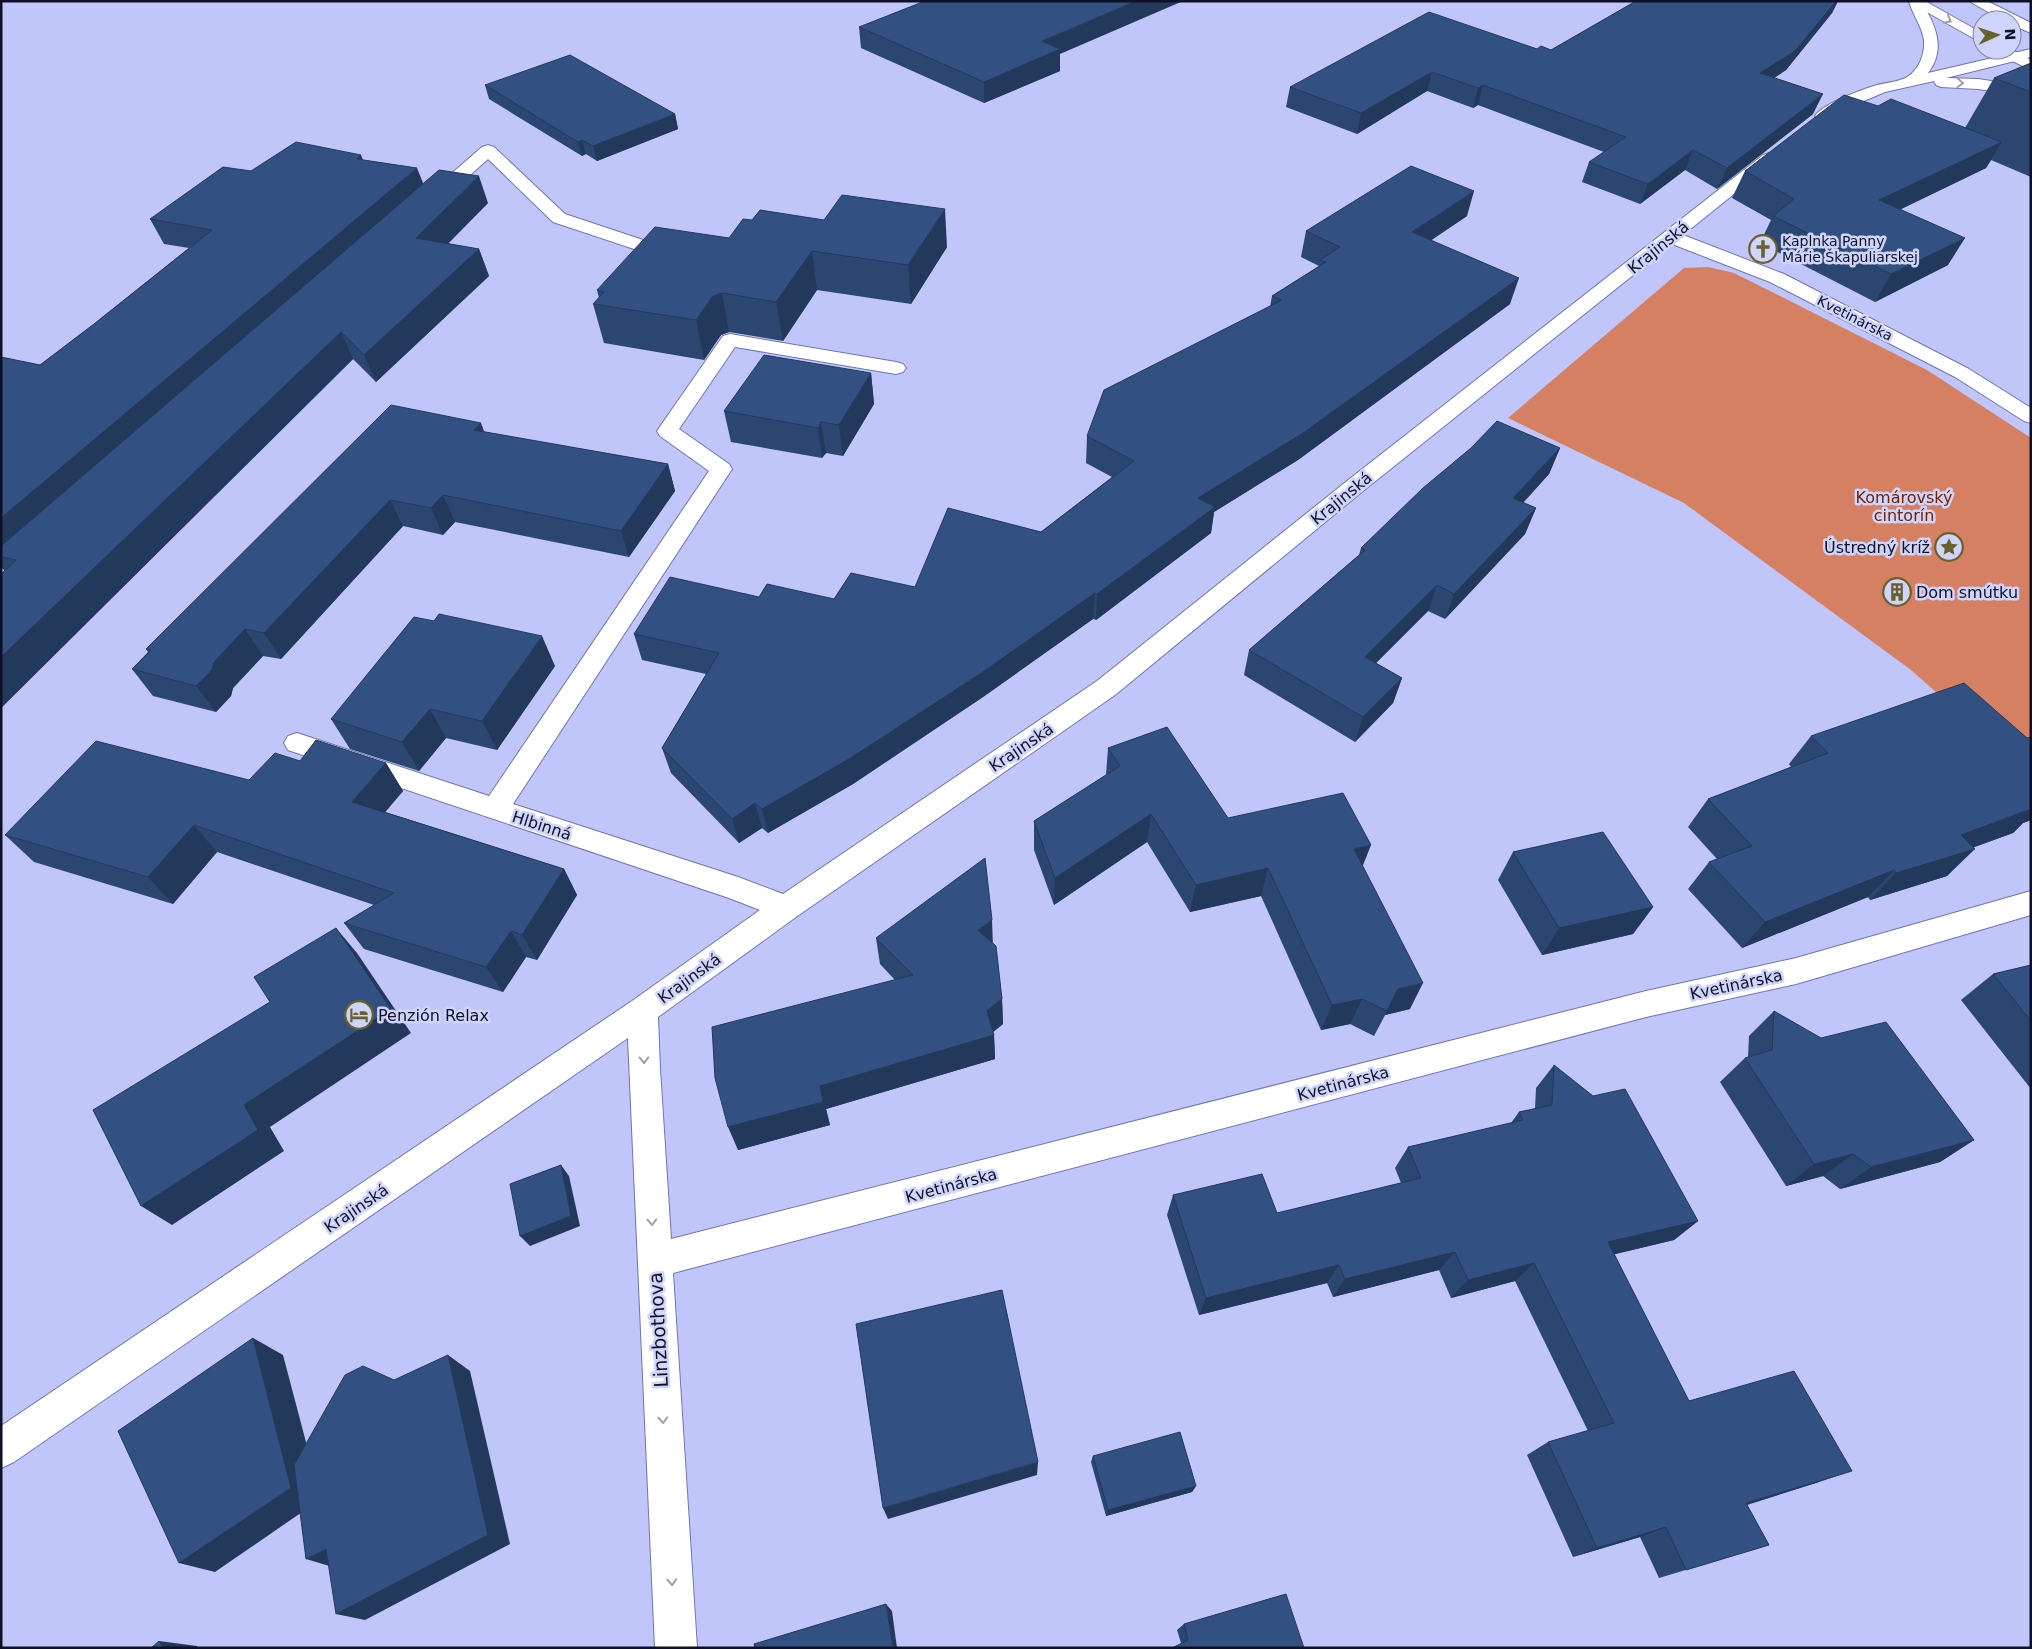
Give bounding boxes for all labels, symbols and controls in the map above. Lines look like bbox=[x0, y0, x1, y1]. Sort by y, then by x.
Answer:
north arrow bbox=[1972, 10, 2022, 60]
one-way arrow bbox=[1943, 14, 1952, 24]
text: N bbox=[2002, 28, 2018, 41]
one-way arrow bbox=[1956, 78, 1964, 89]
street label: Krajinská bbox=[1624, 217, 1693, 278]
place label: Kaplnka Panny Márie Škapuliarskej bbox=[1782, 233, 1918, 265]
church icon: Kaplnka Panny Márie Škapuliarskej bbox=[1748, 234, 1778, 264]
street label: Kvetinárska bbox=[1815, 292, 1895, 344]
street label: Krajinská bbox=[1307, 468, 1376, 529]
park label: Komárovský cintorín bbox=[1856, 488, 1952, 525]
place icon: Ústredný kríž bbox=[1934, 532, 1964, 562]
place label: Ústredný kríž bbox=[1824, 538, 1930, 557]
building icon: Dom smútku bbox=[1882, 577, 1912, 607]
place label: Dom smútku bbox=[1916, 583, 2018, 602]
street label: Krajinská bbox=[986, 719, 1057, 776]
street label: Hlbinná bbox=[510, 807, 574, 844]
street label: Krajinská bbox=[654, 949, 724, 1008]
street label: Kvetinárska bbox=[1688, 965, 1784, 1004]
hotel icon: Penzión Relax bbox=[344, 1000, 374, 1030]
place label: Penzión Relax bbox=[378, 1006, 489, 1025]
one-way arrow bbox=[639, 1056, 649, 1064]
street label: Kvetinárska bbox=[1295, 1062, 1391, 1105]
street label: Kvetinárska bbox=[903, 1164, 999, 1207]
street label: Krajinská bbox=[321, 1180, 392, 1237]
one-way arrow bbox=[647, 1219, 658, 1227]
street label: Linzbothova bbox=[644, 1272, 672, 1388]
one-way arrow bbox=[658, 1416, 669, 1424]
one-way arrow bbox=[667, 1578, 678, 1586]

